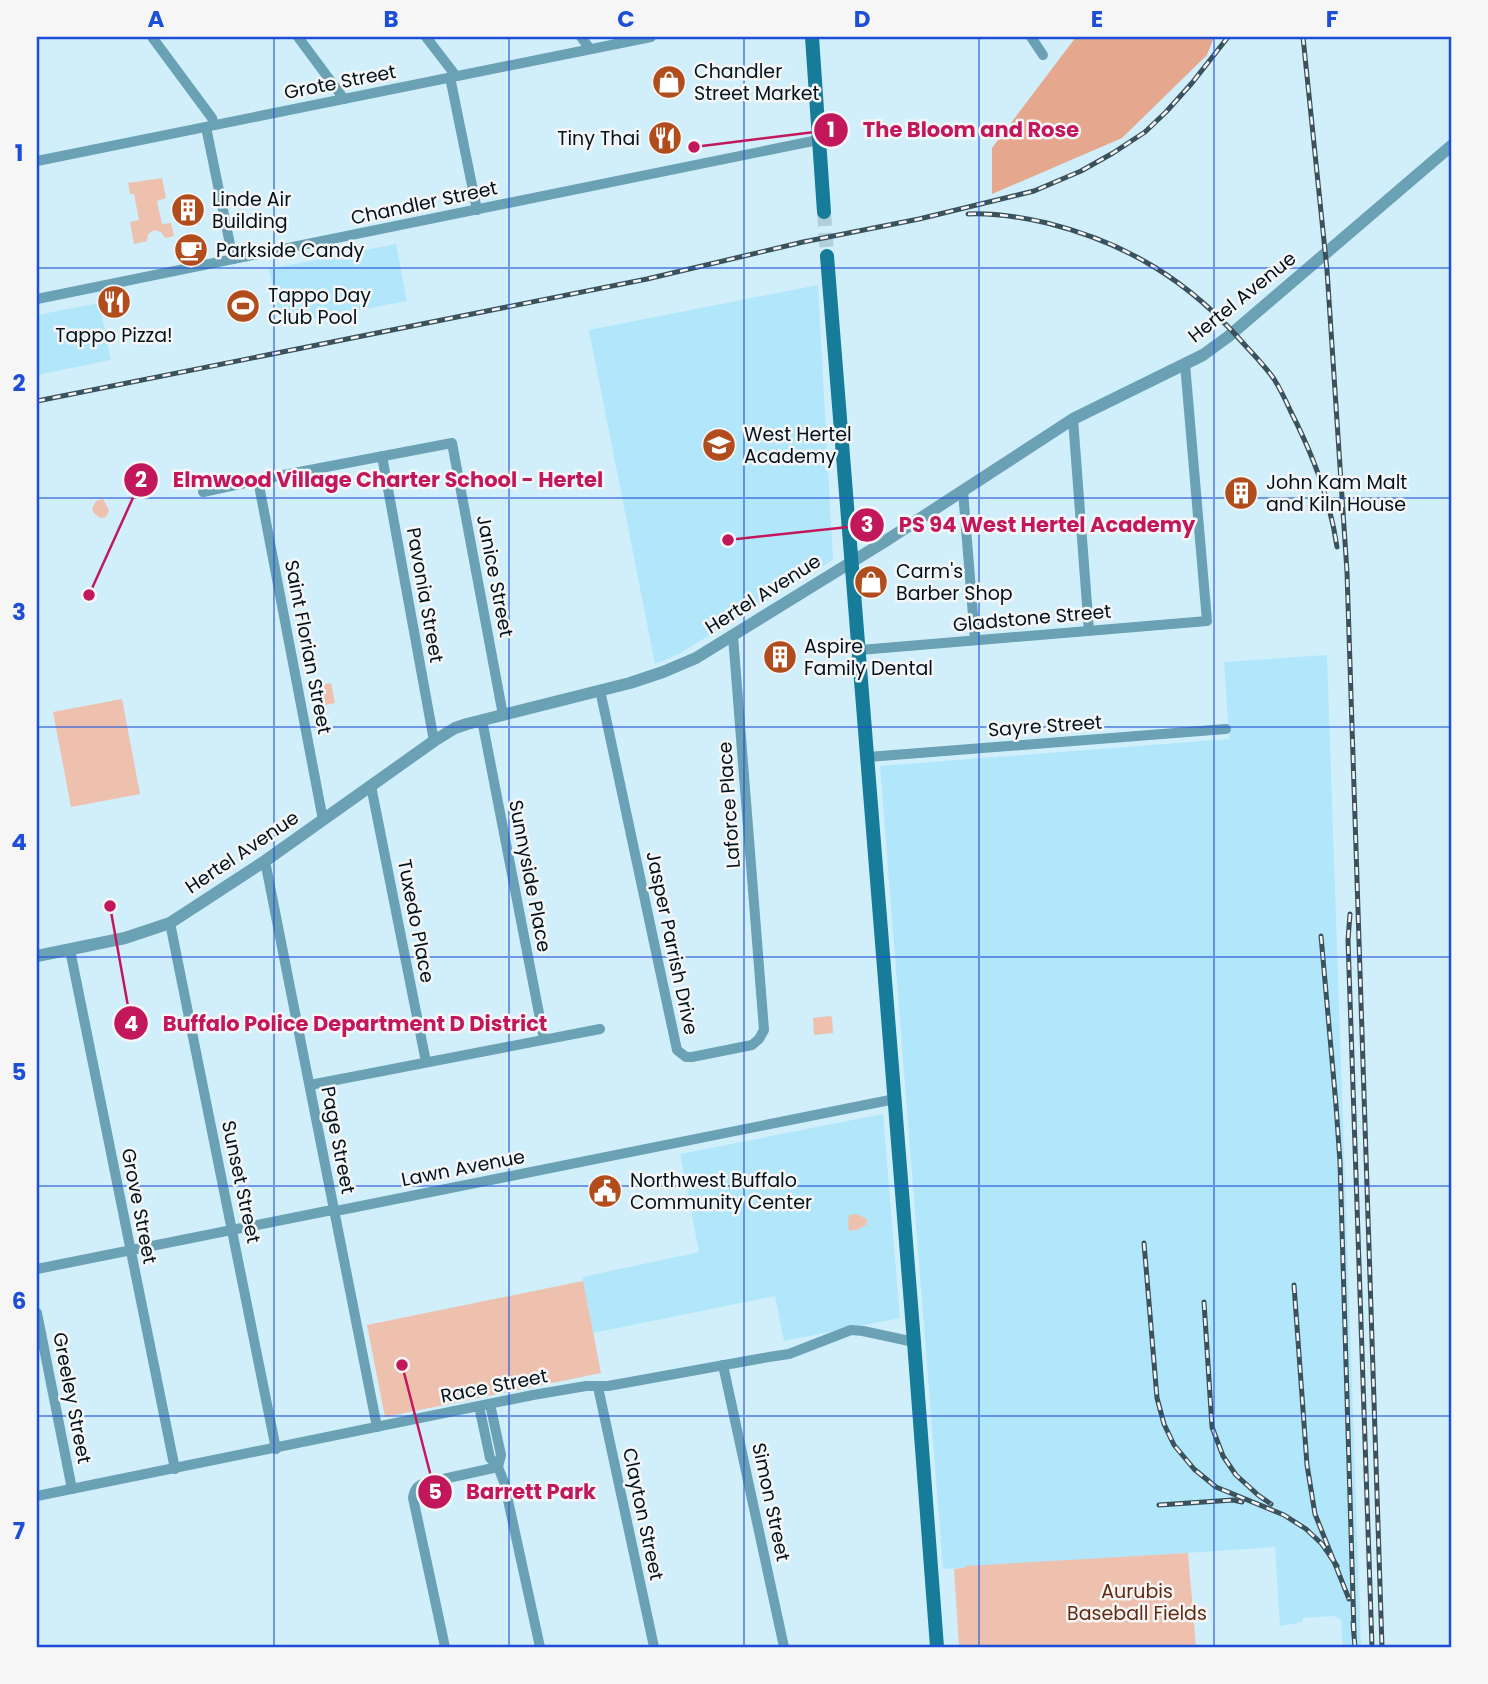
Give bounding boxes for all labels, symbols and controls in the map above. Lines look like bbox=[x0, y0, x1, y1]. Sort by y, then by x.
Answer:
text: A bbox=[148, 3, 165, 35]
text: B bbox=[383, 3, 399, 35]
text: C bbox=[617, 3, 635, 35]
text: D bbox=[854, 3, 870, 35]
text: E bbox=[1091, 3, 1103, 35]
text: F bbox=[1326, 3, 1338, 35]
street label: Grote Street bbox=[282, 58, 398, 106]
place label: Chandler Street Market bbox=[694, 58, 820, 107]
shop icon: Chandler Street Market bbox=[650, 63, 688, 101]
callout: The Bloom and Rose bbox=[814, 109, 1093, 151]
text: 1 bbox=[827, 115, 835, 144]
text: The Bloom and Rose bbox=[863, 115, 1079, 144]
restaurant icon: Tiny Thai bbox=[646, 119, 684, 157]
place label: Tiny Thai bbox=[557, 125, 640, 152]
text: 1 bbox=[15, 137, 23, 169]
street label: Chandler Street bbox=[348, 174, 500, 232]
place label: Linde Air Building bbox=[212, 186, 291, 235]
building icon: Linde Air Building bbox=[169, 191, 207, 229]
cafe icon: Parkside Candy bbox=[172, 231, 210, 269]
place label: Parkside Candy bbox=[216, 237, 365, 264]
street label: Hertel Avenue bbox=[1182, 245, 1302, 349]
place label: Tappo Day Club Pool bbox=[268, 282, 371, 331]
restaurant icon: Tappo Pizza! bbox=[95, 283, 133, 321]
sports icon: Tappo Day Club Pool bbox=[224, 287, 262, 325]
place label: Tappo Pizza! bbox=[55, 322, 173, 349]
text: 2 bbox=[12, 367, 26, 399]
place label: West Hertel Academy bbox=[744, 421, 852, 470]
school or university icon: West Hertel Academy bbox=[700, 426, 738, 464]
callout: Elmwood Village Charter School - Hertel bbox=[123, 459, 617, 501]
text: 2 bbox=[135, 465, 147, 494]
text: Elmwood Village Charter School - Hertel bbox=[173, 465, 603, 494]
place label: John Kam Malt and Kiln House bbox=[1266, 469, 1407, 518]
building icon: John Kam Malt and Kiln House bbox=[1222, 474, 1260, 512]
callout: PS 94 West Hertel Academy bbox=[849, 504, 1209, 546]
text: 3 bbox=[861, 510, 873, 539]
text: PS 94 West Hertel Academy bbox=[899, 510, 1196, 539]
street label: Janice Street bbox=[470, 513, 520, 639]
street label: Pavonia Street bbox=[400, 525, 450, 665]
street label: Hertel Avenue bbox=[700, 548, 826, 640]
street label: Saint Florian Street bbox=[278, 558, 338, 736]
place label: Carm's Barber Shop bbox=[896, 558, 1013, 607]
shop icon: Carm's Barber Shop bbox=[852, 563, 890, 601]
text: 3 bbox=[12, 596, 26, 628]
street label: Gladstone Street bbox=[952, 598, 1112, 638]
place label: Aspire Family Dental bbox=[804, 633, 933, 682]
building icon: Aspire Family Dental bbox=[761, 638, 799, 676]
street label: Sayre Street bbox=[987, 709, 1103, 743]
street label: Laforce Place bbox=[711, 741, 747, 869]
street label: Sunnyside Place bbox=[502, 798, 558, 954]
street label: Hertel Avenue bbox=[180, 804, 304, 900]
text: 4 bbox=[11, 826, 27, 858]
street label: Jasper Parrish Drive bbox=[639, 849, 705, 1037]
street label: Tuxedo Place bbox=[391, 857, 441, 985]
callout: Buffalo Police Department D District bbox=[113, 1002, 561, 1044]
text: 4 bbox=[124, 1009, 138, 1038]
text: Buffalo Police Department D District bbox=[163, 1009, 547, 1038]
text: 5 bbox=[12, 1056, 26, 1088]
street label: Page Street bbox=[314, 1084, 362, 1196]
street label: Sunset Street bbox=[215, 1118, 267, 1246]
street label: Lawn Avenue bbox=[399, 1143, 527, 1193]
street label: Grove Street bbox=[115, 1146, 163, 1266]
place label: Northwest Buffalo Community Center bbox=[630, 1167, 812, 1216]
public building icon: Northwest Buffalo Community Center bbox=[586, 1172, 624, 1210]
text: 6 bbox=[12, 1285, 26, 1317]
street label: Greeley Street bbox=[46, 1330, 98, 1466]
street label: Race Street bbox=[438, 1362, 550, 1410]
street label: Simon Street bbox=[745, 1440, 797, 1564]
street label: Clayton Street bbox=[616, 1445, 670, 1583]
callout: Barrett Park bbox=[417, 1471, 610, 1513]
text: 5 bbox=[428, 1477, 442, 1506]
text: Barrett Park bbox=[466, 1477, 596, 1506]
text: 7 bbox=[13, 1515, 25, 1547]
park label: Aurubis Baseball Fields bbox=[1067, 1578, 1207, 1627]

